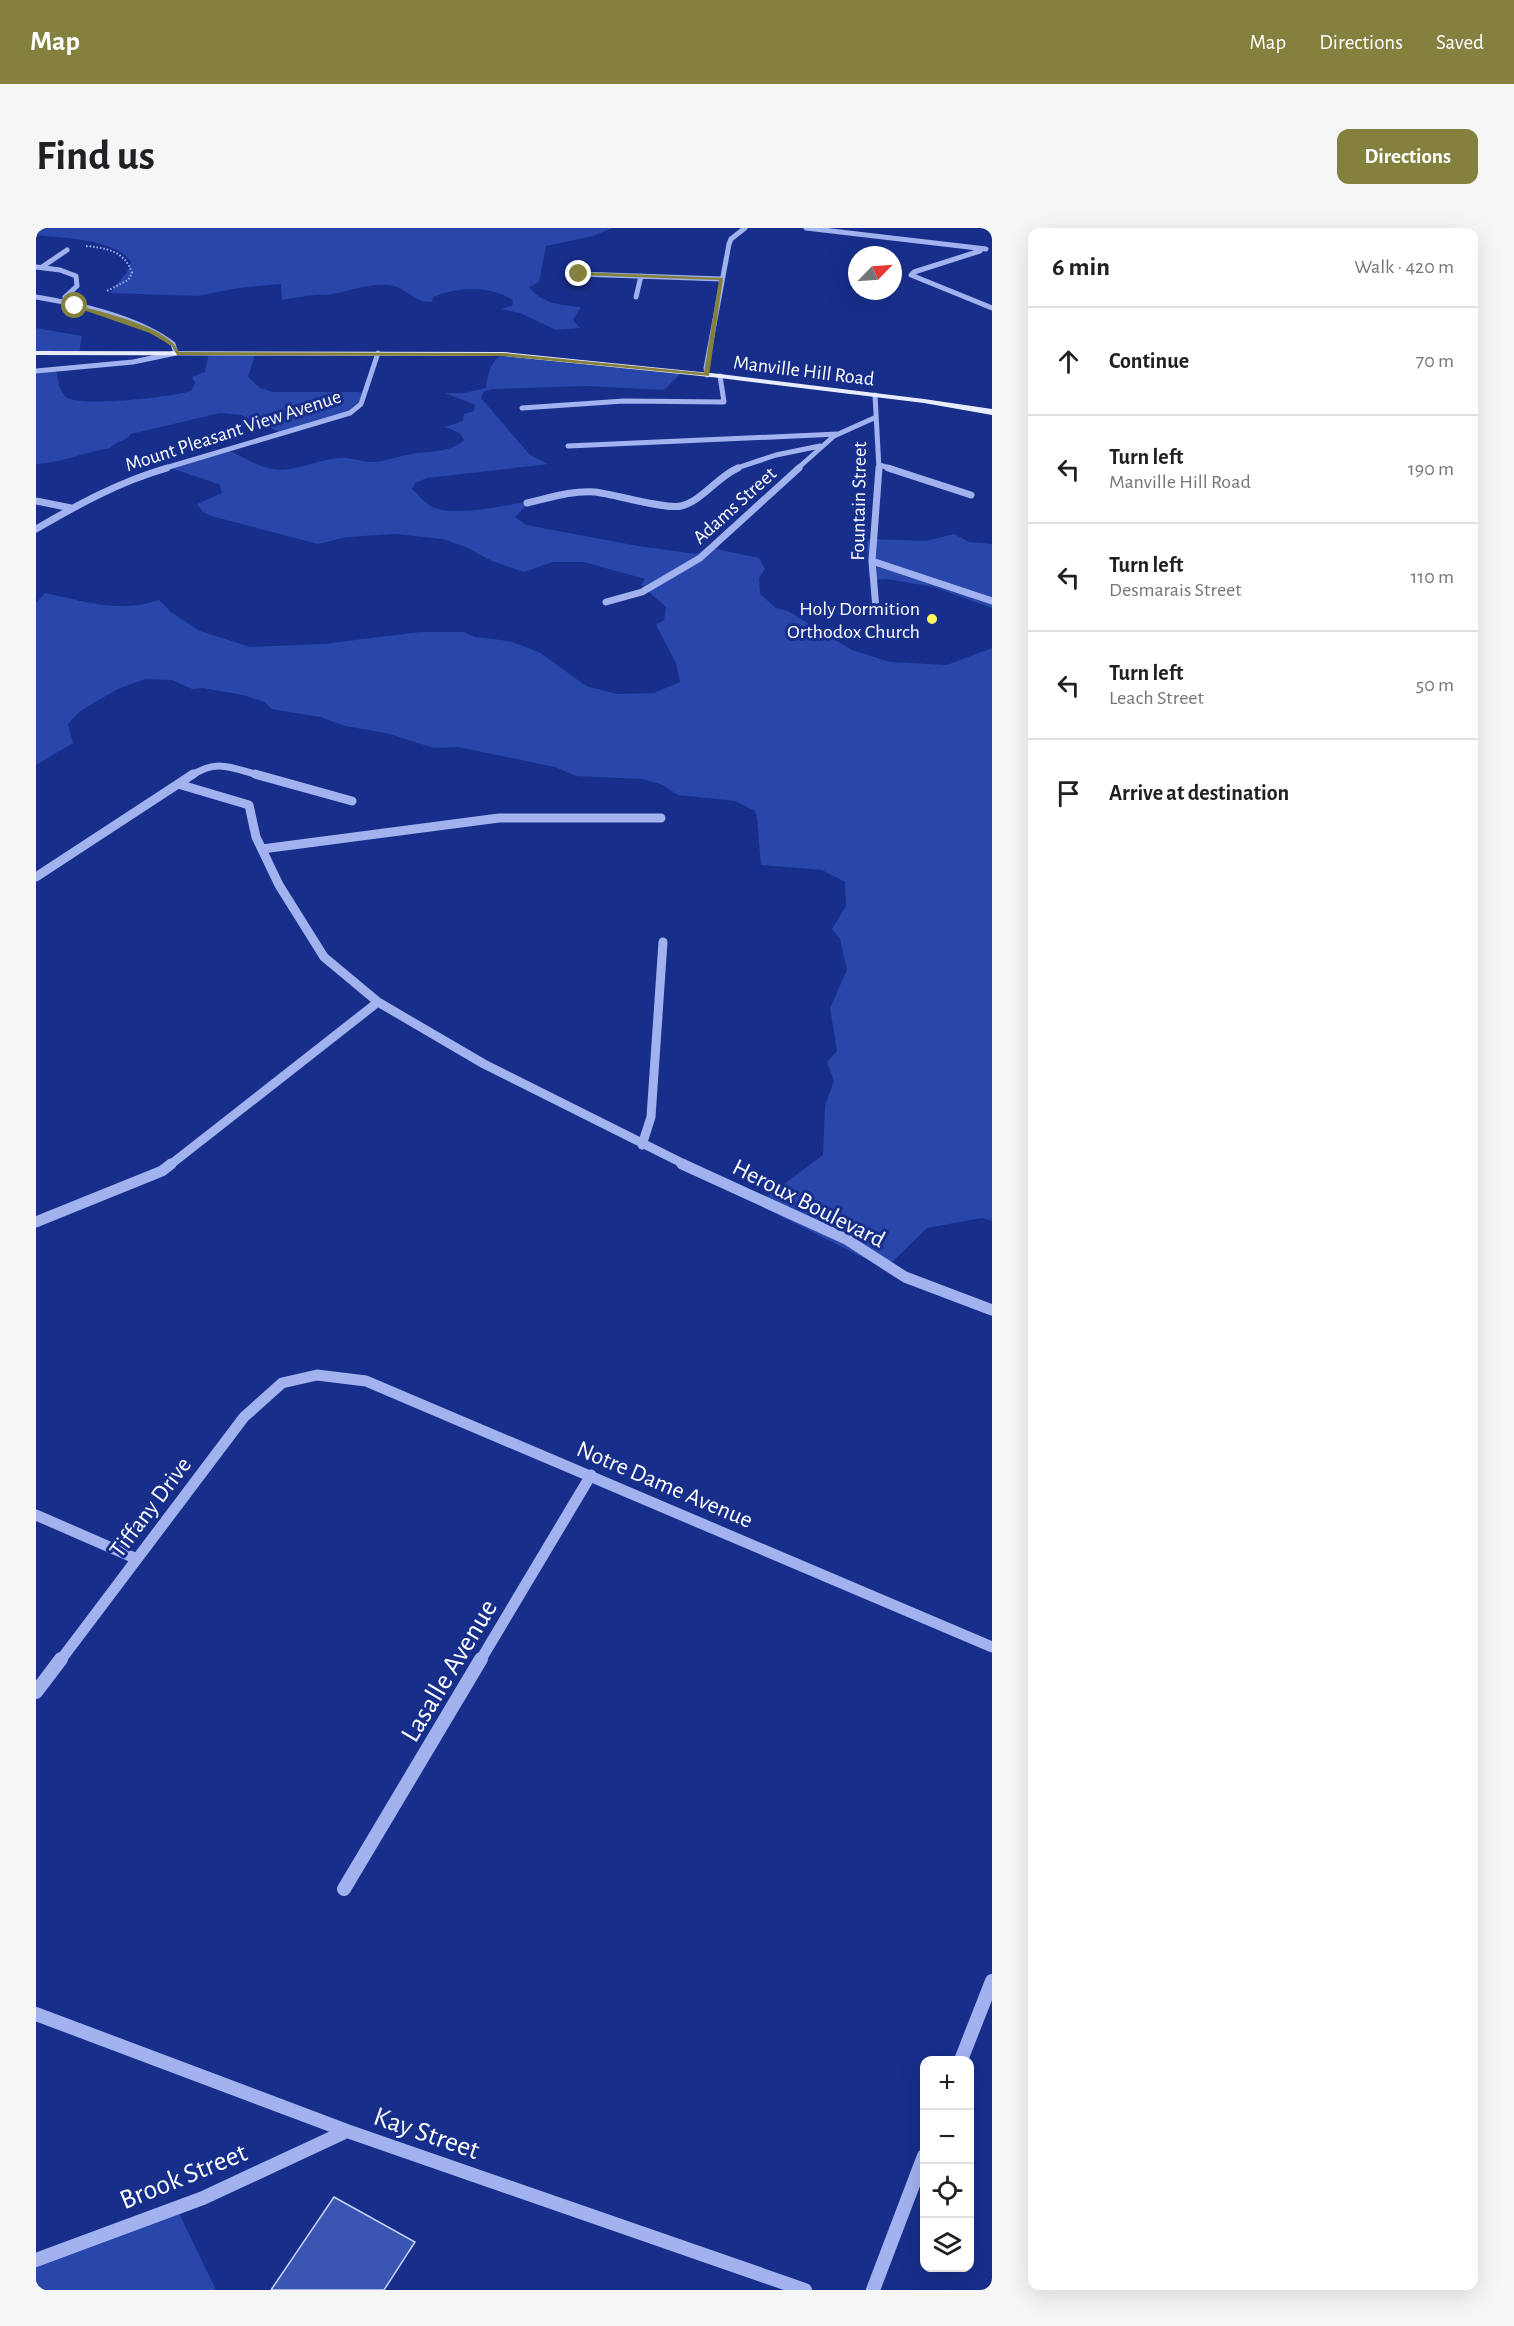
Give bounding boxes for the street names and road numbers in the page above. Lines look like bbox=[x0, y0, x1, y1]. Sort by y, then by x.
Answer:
street label: Manville Hill Road bbox=[732, 352, 875, 390]
street label: Mount Pleasant View Avenue bbox=[123, 387, 344, 475]
street label: Fountain Street bbox=[848, 441, 870, 561]
street label: Adams Street bbox=[689, 463, 781, 548]
street label: Heroux Boulevard bbox=[728, 1155, 889, 1253]
street label: Notre Dame Avenue bbox=[573, 1437, 756, 1533]
street label: Tiffany Drive bbox=[105, 1453, 196, 1562]
street label: Lasalle Avenue bbox=[396, 1595, 503, 1747]
street label: Kay Street bbox=[370, 2103, 483, 2165]
street label: Brook Street bbox=[116, 2139, 251, 2215]

